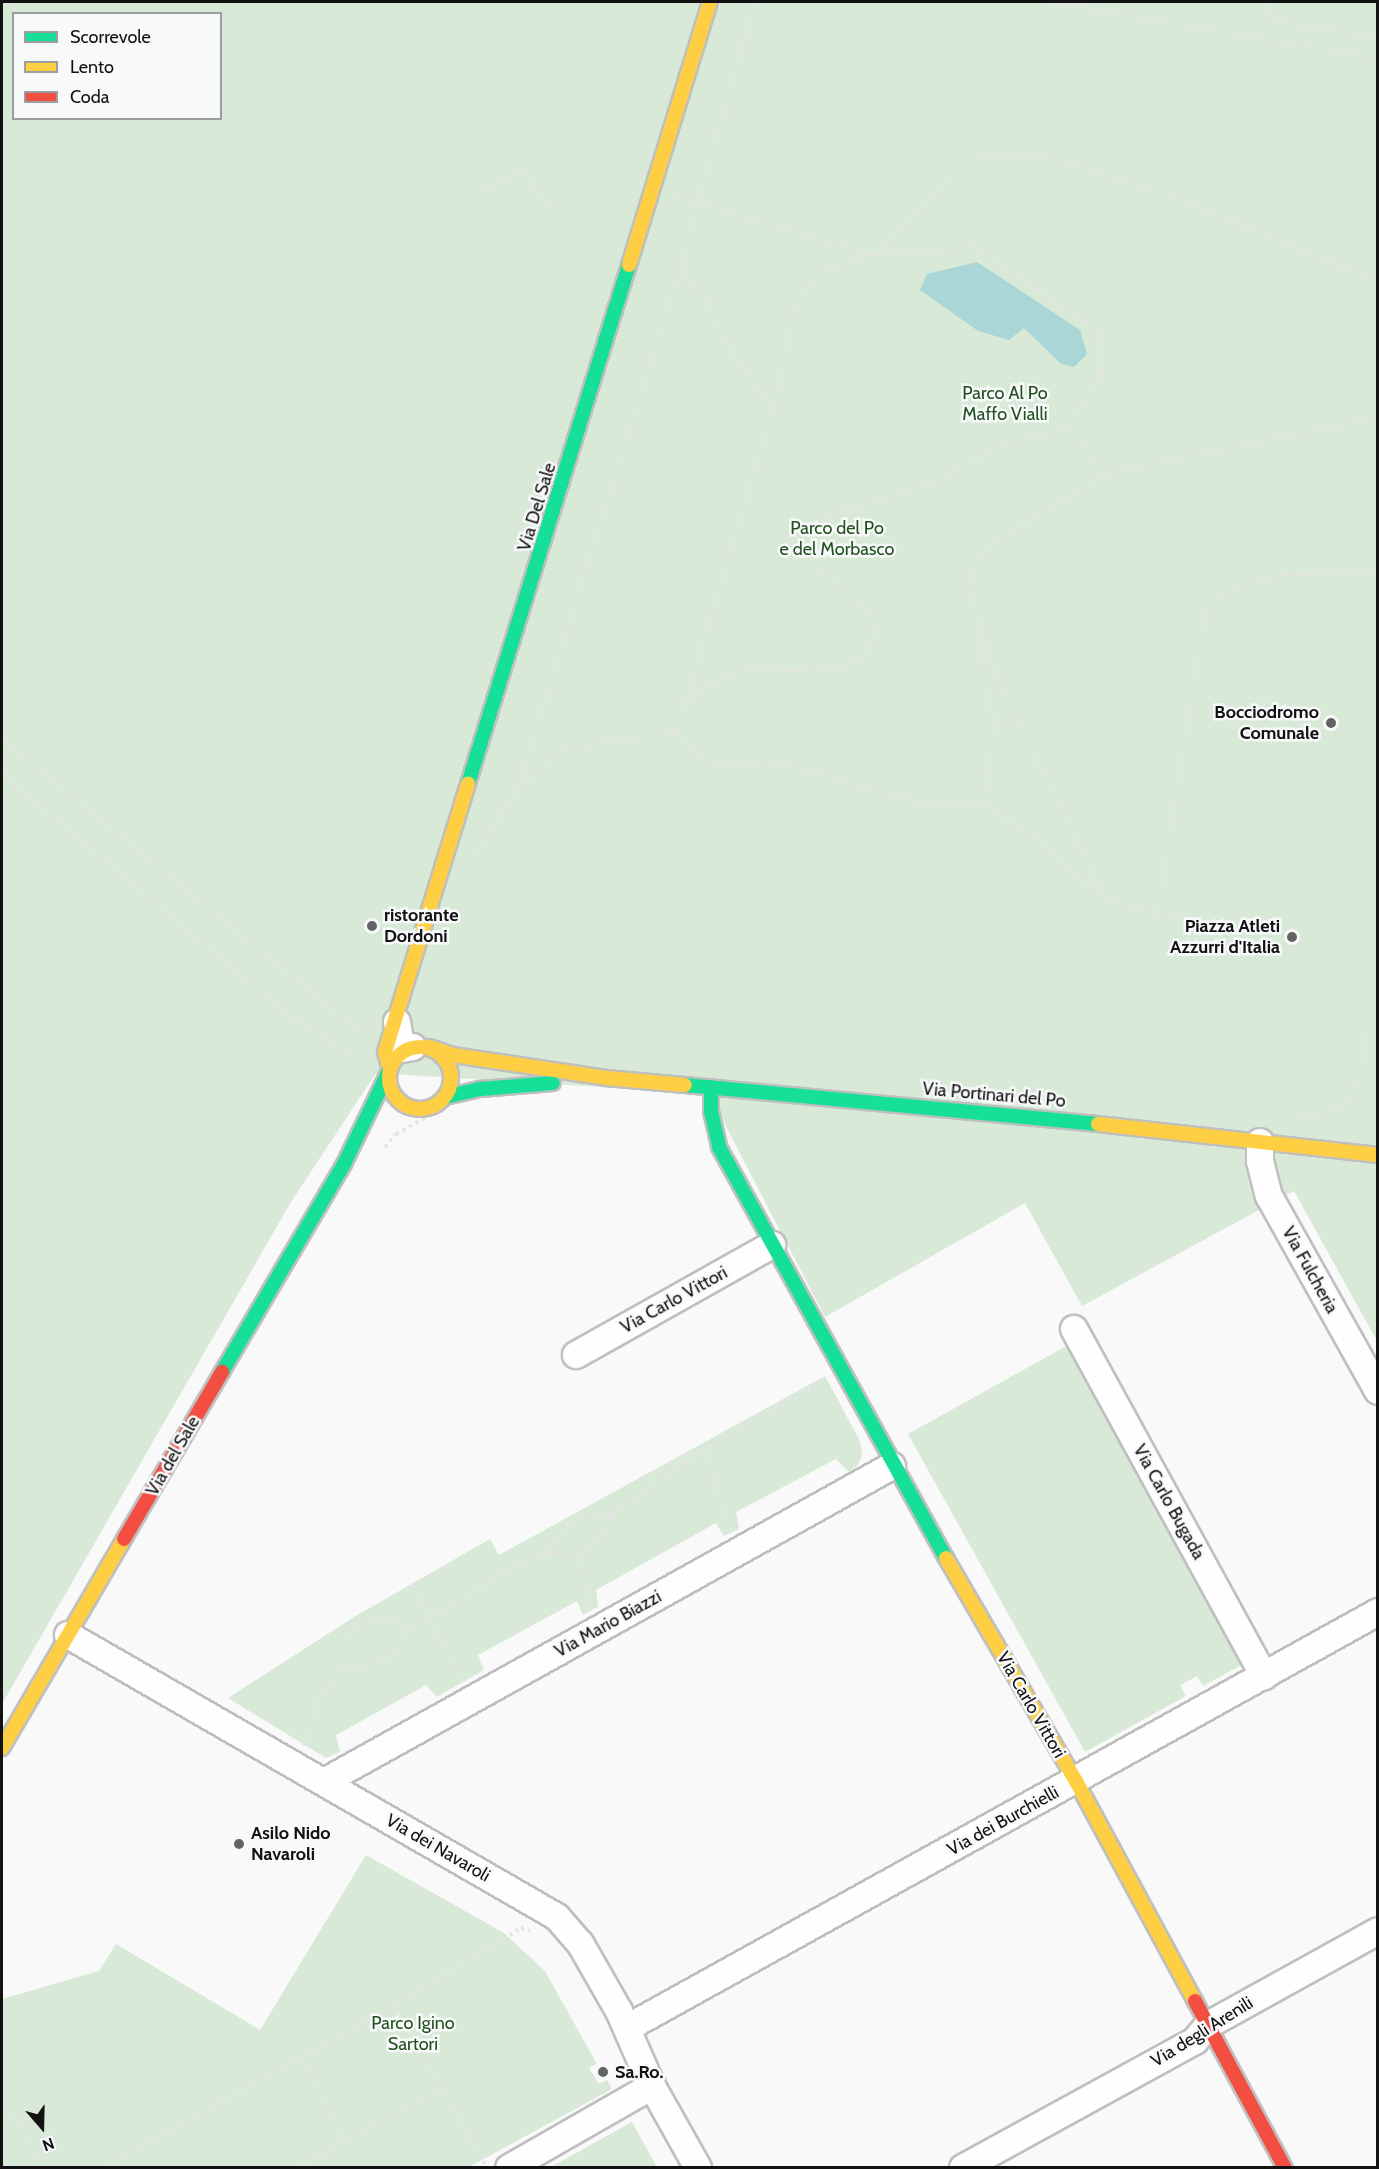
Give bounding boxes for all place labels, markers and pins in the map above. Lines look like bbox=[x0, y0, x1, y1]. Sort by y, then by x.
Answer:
place label: Bocciodromo Comunale bbox=[1214, 702, 1319, 744]
marker: Bocciodromo Comunale bbox=[1324, 716, 1338, 730]
place label: ristorante Dordoni bbox=[384, 905, 458, 948]
place label: Piazza Atleti Azzurri d'Italia bbox=[1170, 916, 1280, 958]
marker: ristorante Dordoni bbox=[365, 919, 379, 933]
marker: Piazza Atleti Azzurri d'Italia bbox=[1285, 930, 1299, 944]
place label: Asilo Nido Navaroli bbox=[251, 1823, 331, 1866]
marker: Asilo Nido Navaroli bbox=[232, 1837, 246, 1851]
place label: Sa.Ro. bbox=[615, 2061, 664, 2083]
marker: Sa.Ro. bbox=[596, 2065, 610, 2079]

